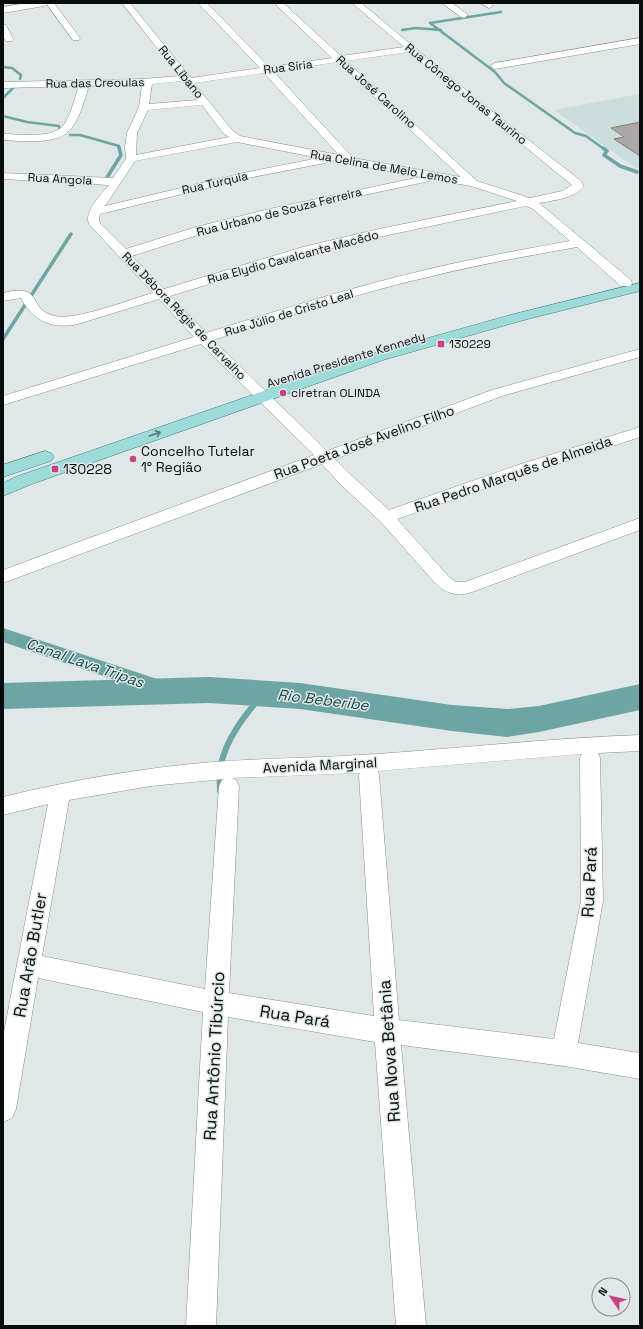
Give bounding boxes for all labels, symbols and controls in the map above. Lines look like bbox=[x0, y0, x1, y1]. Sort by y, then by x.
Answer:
street label: Rua Cônego Jonas Taurino bbox=[402, 40, 530, 148]
street label: Rua Líbano bbox=[155, 42, 207, 102]
street label: Rua José Carolino bbox=[333, 52, 419, 132]
street label: Rua Síria bbox=[262, 56, 314, 78]
street label: Rua das Creoulas bbox=[45, 74, 145, 92]
street label: Rua Celina de Melo Lemos bbox=[309, 146, 459, 188]
street label: Rua Turquia bbox=[180, 168, 250, 198]
street label: Rua Angola bbox=[27, 169, 93, 189]
street label: Rua Urbano de Souza Ferreira bbox=[195, 184, 363, 240]
street label: Rua Elydio Cavalcante Macêdo bbox=[206, 226, 380, 288]
street label: Rua Débora Régis de Carvalho bbox=[118, 249, 250, 383]
street label: Rua Júlio de Cristo Leal bbox=[223, 286, 355, 340]
street label: Avenida Presidente Kennedy bbox=[265, 328, 427, 392]
place label: 130229 bbox=[449, 336, 491, 352]
marker: 130229 bbox=[436, 339, 446, 349]
place label: ciretran OLINDA bbox=[291, 385, 381, 401]
marker: ciretran OLINDA bbox=[278, 388, 288, 398]
street label: Rua Poeta José Avelino Filho bbox=[271, 401, 457, 483]
one-way arrow bbox=[148, 430, 161, 437]
street label: Rua Pedro Marquês de Almeida bbox=[412, 432, 614, 516]
place label: Concelho Tutelar 1° Região bbox=[141, 442, 255, 476]
marker: Concelho Tutelar 1° Região bbox=[128, 454, 138, 464]
place label: 130228 bbox=[63, 460, 112, 478]
marker: 130228 bbox=[50, 464, 60, 474]
water label: Canal Lava Tripas bbox=[24, 634, 147, 692]
water label: Rio Beberibe bbox=[277, 684, 371, 715]
street label: Avenida Marginal bbox=[262, 753, 378, 777]
street label: Rua Pará bbox=[576, 846, 602, 918]
street label: Rua Arão Butler bbox=[8, 891, 52, 1019]
street label: Rua Antônio Tibúrcio bbox=[199, 971, 229, 1141]
street label: Rua Nova Betânia bbox=[373, 979, 405, 1123]
street label: Rua Pará bbox=[258, 1000, 332, 1032]
north arrow bbox=[591, 1277, 631, 1317]
text: N bbox=[595, 1284, 611, 1298]

